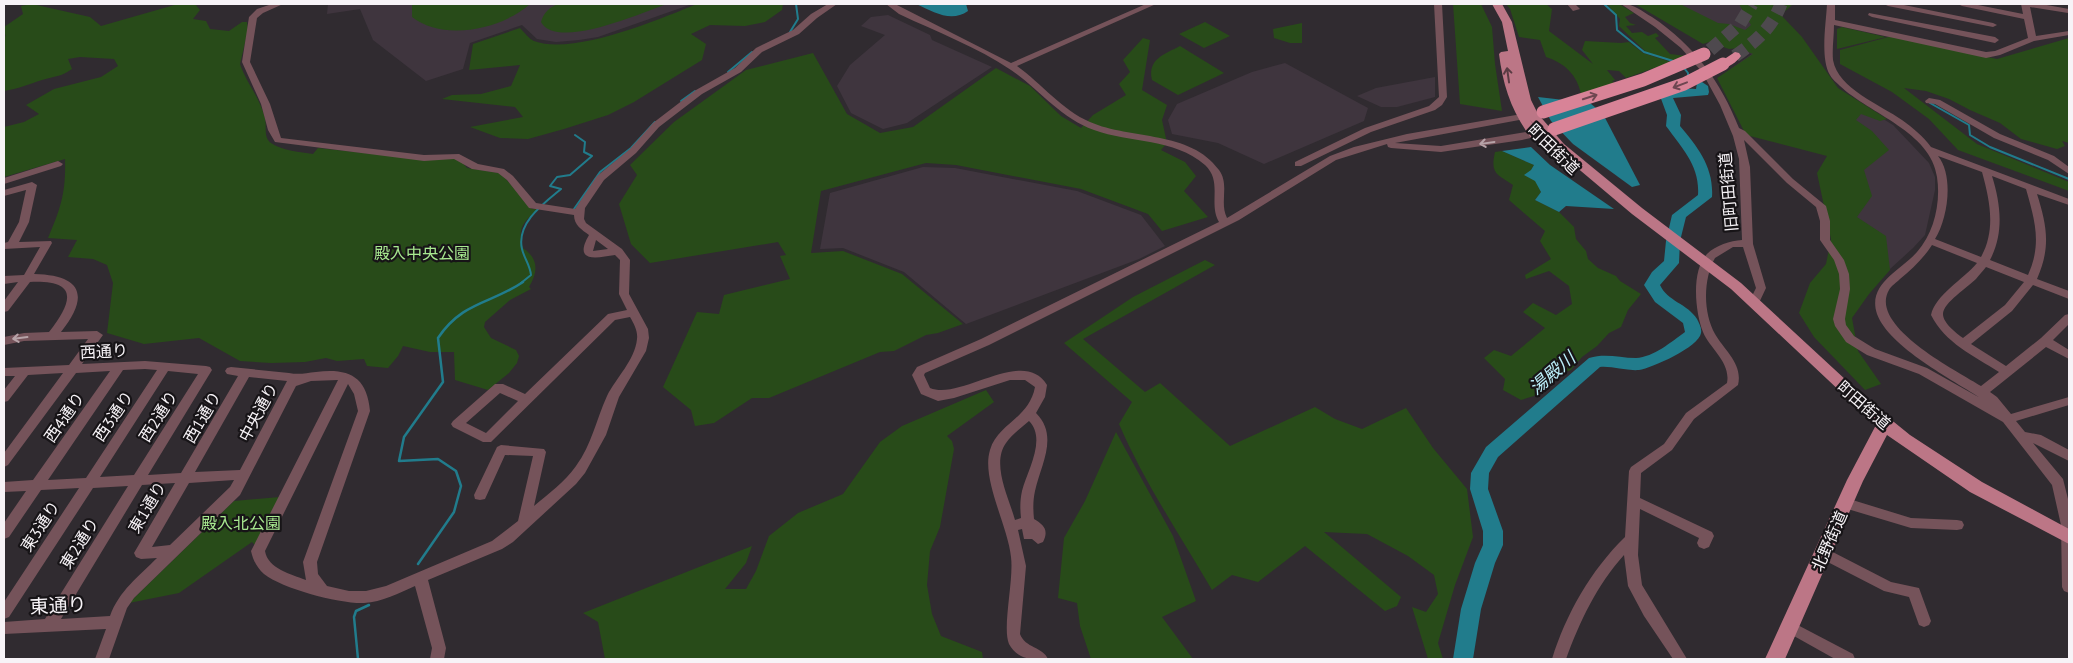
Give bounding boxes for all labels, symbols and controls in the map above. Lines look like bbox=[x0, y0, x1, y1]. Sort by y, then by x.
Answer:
one-way arrow bbox=[1502, 68, 1512, 84]
one-way arrow bbox=[1673, 81, 1688, 91]
one-way arrow bbox=[1581, 92, 1597, 102]
street label: 町田街道 bbox=[1524, 120, 1584, 178]
one-way arrow bbox=[1479, 138, 1495, 148]
street label: 旧町田街道 bbox=[1715, 151, 1741, 233]
park label: 殿入中央公園 bbox=[374, 243, 470, 263]
one-way arrow bbox=[12, 333, 28, 343]
street label: 西通り bbox=[80, 340, 128, 362]
water label: 湯殿川 bbox=[1524, 345, 1581, 399]
street label: 町田街道 bbox=[1833, 376, 1895, 434]
street label: 中央通り bbox=[234, 379, 282, 445]
street label: 西3通り bbox=[89, 387, 137, 445]
street label: 西2通り bbox=[134, 387, 182, 445]
street label: 西1通り bbox=[179, 387, 225, 447]
street label: 西4通り bbox=[40, 388, 88, 446]
street label: 東1通り bbox=[124, 478, 170, 536]
street label: 東3通り bbox=[16, 497, 64, 555]
street label: 北野街道 bbox=[1807, 508, 1851, 574]
park label: 殿入北公園 bbox=[201, 513, 281, 533]
street label: 東2通り bbox=[55, 514, 103, 572]
street label: 東通り bbox=[29, 592, 87, 618]

